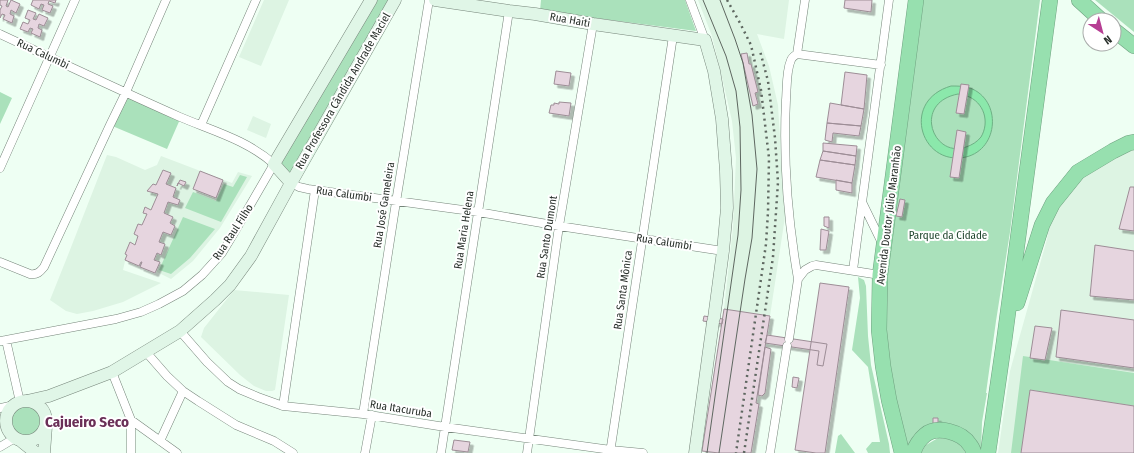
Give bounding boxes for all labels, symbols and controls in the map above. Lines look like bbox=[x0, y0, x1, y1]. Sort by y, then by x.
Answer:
street label: Rua Professora Cândida Andrade Maciel bbox=[293, 10, 393, 171]
street label: Rua Haiti bbox=[549, 10, 592, 30]
north arrow bbox=[1082, 12, 1122, 52]
text: N bbox=[1101, 32, 1114, 47]
street label: Rua Calumbi bbox=[15, 36, 71, 72]
street label: Avenida Doutor Júlio Maranhão bbox=[874, 145, 904, 285]
street label: Rua José Gameleira bbox=[371, 161, 397, 249]
street label: Rua Calumbi bbox=[315, 184, 373, 204]
street label: Rua Maria Helena bbox=[451, 190, 477, 270]
street label: Rua Santo Dumont bbox=[534, 194, 560, 279]
street label: Rua Raul Filho bbox=[210, 201, 256, 262]
park label: Parque da Cidade bbox=[909, 229, 987, 242]
street label: Rua Calumbi bbox=[635, 231, 693, 253]
street label: Rua Santa Mônica bbox=[611, 249, 635, 331]
street label: Rua Itacuruba bbox=[369, 398, 433, 420]
district label: Cajueiro Seco bbox=[45, 413, 129, 431]

